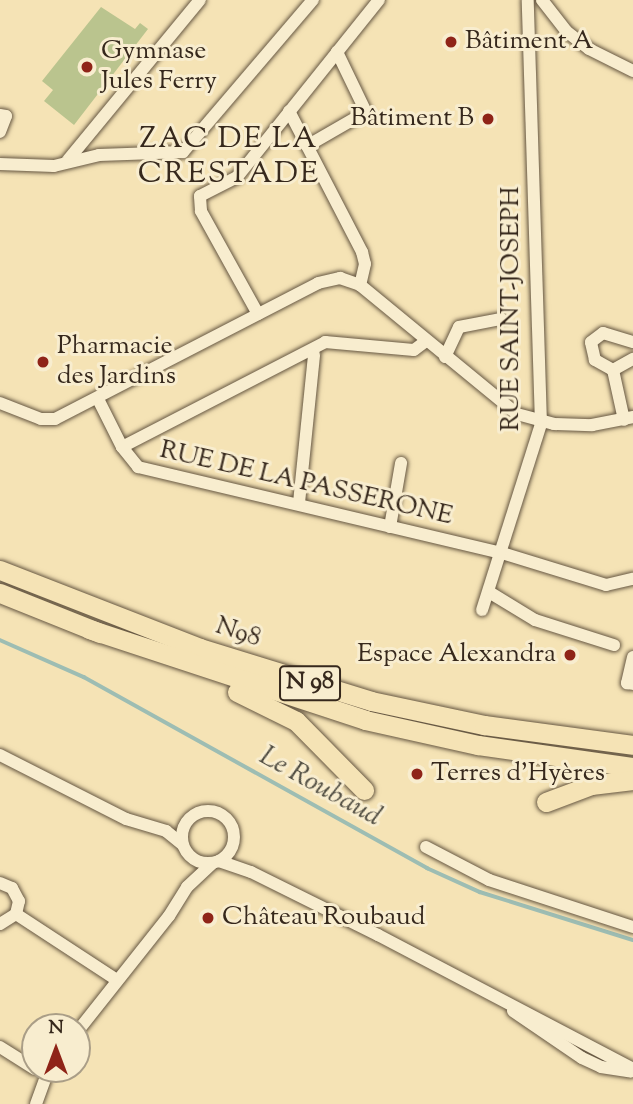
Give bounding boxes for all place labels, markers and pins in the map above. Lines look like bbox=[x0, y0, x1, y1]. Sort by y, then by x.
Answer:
place label: Bâtiment A bbox=[465, 26, 593, 58]
marker: Bâtiment A bbox=[443, 34, 459, 50]
place label: Gymnase Jules Ferry bbox=[101, 36, 217, 98]
marker: Gymnase Jules Ferry bbox=[79, 59, 95, 75]
place label: Bâtiment B bbox=[350, 103, 474, 135]
marker: Bâtiment B bbox=[480, 111, 496, 127]
place label: Pharmacie des Jardins bbox=[57, 331, 176, 392]
marker: Pharmacie des Jardins bbox=[35, 354, 51, 370]
place label: Espace Alexandra bbox=[357, 639, 556, 671]
marker: Espace Alexandra bbox=[562, 647, 578, 663]
place label: Terres d'Hyères bbox=[431, 758, 605, 790]
marker: Terres d'Hyères bbox=[409, 766, 425, 782]
place label: Château Roubaud bbox=[222, 902, 425, 934]
marker: Château Roubaud bbox=[200, 910, 216, 926]

